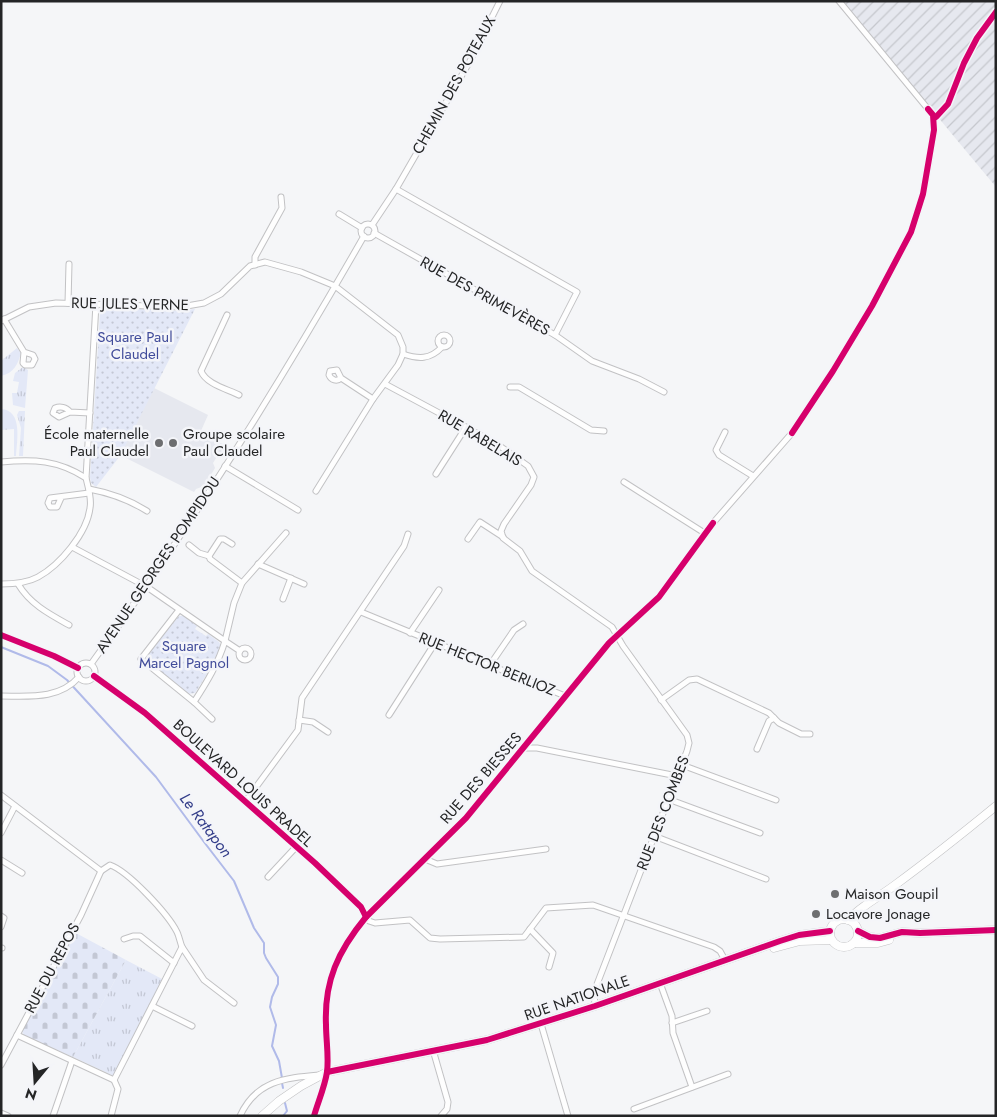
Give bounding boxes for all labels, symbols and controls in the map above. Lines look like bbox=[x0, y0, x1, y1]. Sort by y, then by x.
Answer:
street label: CHEMIN DES POTEAUX bbox=[407, 11, 501, 158]
street label: RUE DES PRIMEVÈRES bbox=[416, 251, 554, 341]
street label: RUE JULES VERNE bbox=[71, 292, 189, 316]
park label: Square Paul Claudel bbox=[97, 326, 173, 365]
street label: RUE RABELAIS bbox=[434, 404, 526, 472]
place label: École maternelle Paul Claudel bbox=[44, 423, 149, 462]
place label: Groupe scolaire Paul Claudel bbox=[183, 423, 285, 462]
marker: École maternelle Paul Claudel bbox=[153, 437, 165, 449]
marker: Groupe scolaire Paul Claudel bbox=[167, 437, 179, 449]
street label: AVENUE GEORGES POMPIDOU bbox=[91, 472, 225, 658]
street label: RUE HECTOR BERLIOZ bbox=[415, 627, 559, 701]
park label: Square Marcel Pagnol bbox=[139, 635, 229, 674]
street label: BOULEVARD LOUIS PRADEL bbox=[168, 714, 318, 852]
street label: RUE DES BIESSES bbox=[435, 727, 527, 829]
street label: RUE DES COMBES bbox=[631, 753, 695, 873]
water label: Le Ratapon bbox=[174, 788, 238, 862]
place label: Maison Goupil bbox=[845, 883, 938, 905]
marker: Maison Goupil bbox=[829, 888, 841, 900]
place label: Locavore Jonage bbox=[826, 903, 930, 925]
marker: Locavore Jonage bbox=[810, 908, 822, 920]
street label: RUE DU REPOS bbox=[19, 919, 85, 1017]
street label: RUE NATIONALE bbox=[521, 970, 633, 1026]
north arrow bbox=[10, 1057, 60, 1107]
text: N bbox=[23, 1083, 39, 1106]

